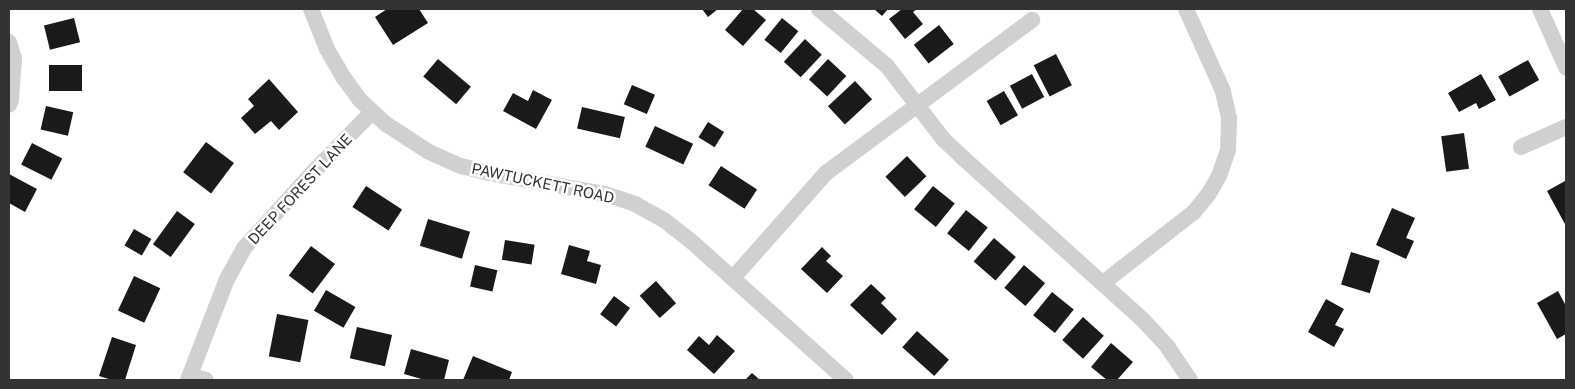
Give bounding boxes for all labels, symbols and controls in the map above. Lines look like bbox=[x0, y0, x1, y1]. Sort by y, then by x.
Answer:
street label: DEEP FOREST LANE bbox=[244, 130, 356, 248]
street label: PAWTUCKETT ROAD bbox=[470, 159, 616, 207]

